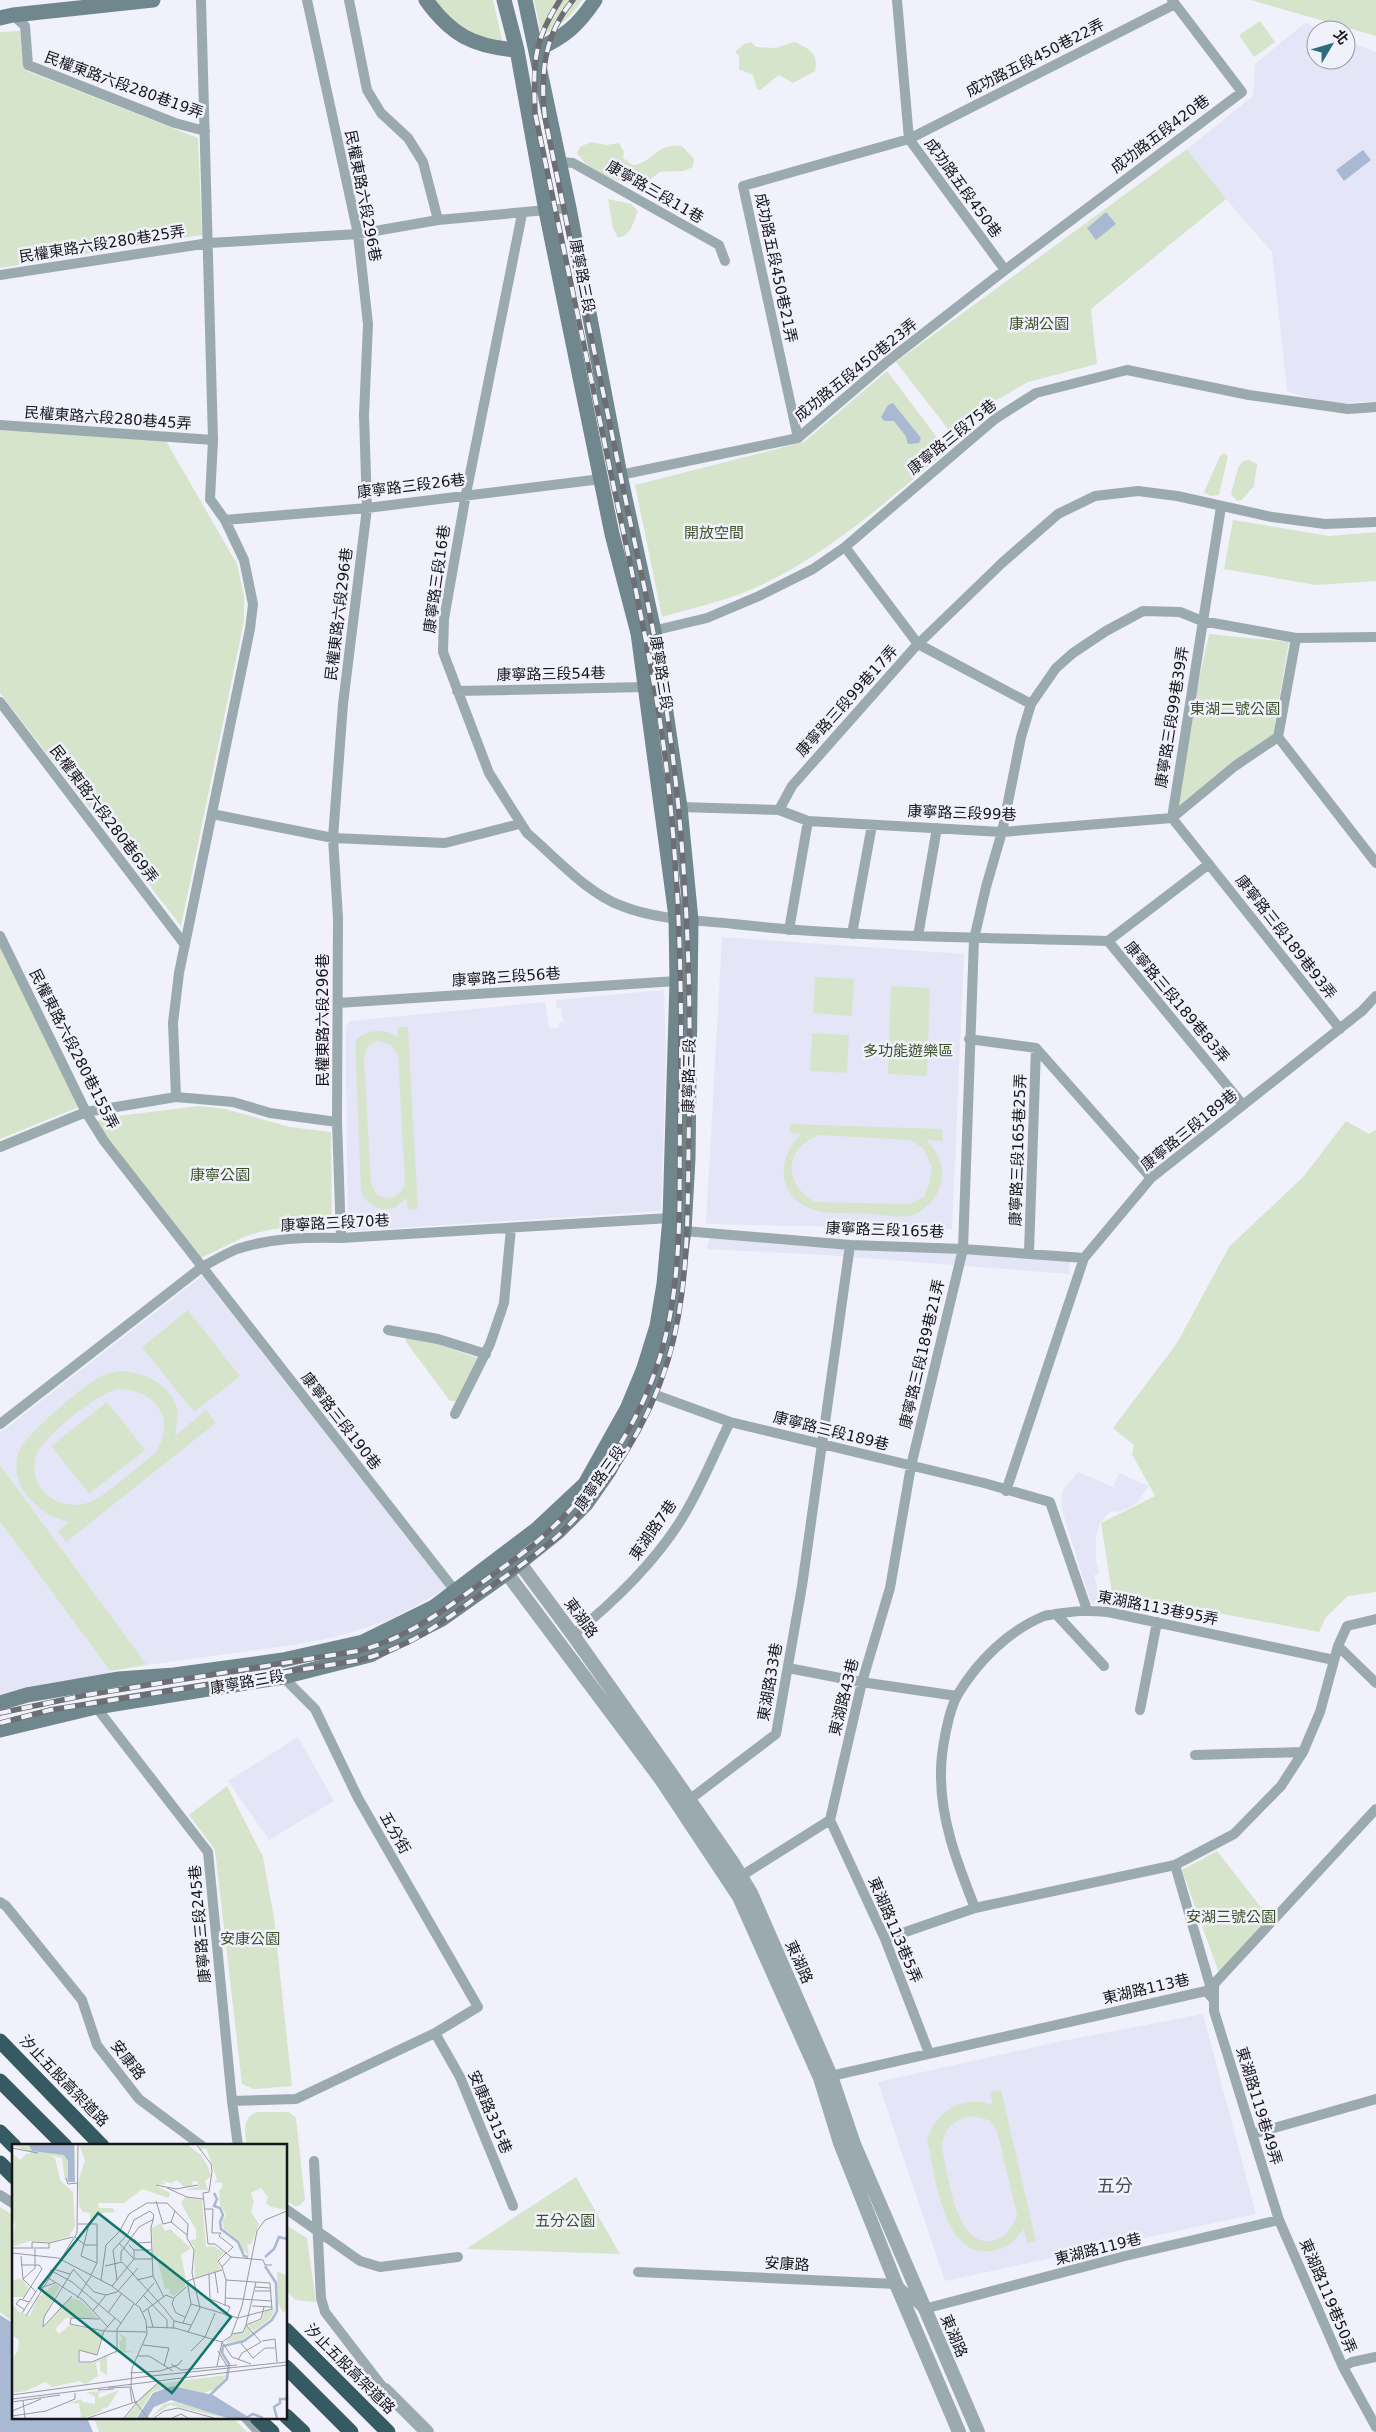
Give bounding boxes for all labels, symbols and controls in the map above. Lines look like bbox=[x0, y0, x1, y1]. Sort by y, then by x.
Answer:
street label: 成功路五段450巷22弄 bbox=[963, 15, 1107, 101]
north arrow bbox=[1306, 20, 1356, 70]
text: 北 bbox=[1331, 27, 1352, 47]
street label: 民權東路六段280巷19弄 bbox=[42, 48, 206, 122]
street label: 成功路五段420巷 bbox=[1107, 91, 1213, 177]
street label: 民權東路六段296巷 bbox=[341, 129, 385, 263]
street label: 成功路五段450巷 bbox=[921, 135, 1005, 241]
street label: 康寧路三段11巷 bbox=[603, 157, 707, 227]
street label: 成功路五段450巷21弄 bbox=[751, 191, 801, 345]
street label: 民權東路六段280巷25弄 bbox=[18, 222, 186, 266]
street label: 康寧路三段 bbox=[566, 237, 598, 315]
street label: 成功路五段450巷23弄 bbox=[791, 315, 921, 425]
park label: 康湖公園 bbox=[1009, 315, 1069, 333]
street label: 康寧路三段75巷 bbox=[904, 396, 1000, 478]
street label: 民權東路六段280巷45弄 bbox=[24, 403, 192, 433]
street label: 康寧路三段26巷 bbox=[356, 470, 466, 502]
street label: 康寧路三段16巷 bbox=[420, 524, 454, 634]
park label: 開放空間 bbox=[684, 524, 744, 542]
street label: 民權東路六段296巷 bbox=[322, 547, 356, 681]
street label: 康寧路三段 bbox=[646, 635, 676, 711]
street label: 康寧路三段99巷17弄 bbox=[792, 642, 902, 760]
street label: 康寧路三段99巷39弄 bbox=[1152, 645, 1192, 789]
street label: 康寧路三段54巷 bbox=[496, 664, 606, 684]
park label: 東湖二號公園 bbox=[1190, 700, 1280, 718]
street label: 民權東路六段280巷69弄 bbox=[46, 742, 162, 886]
street label: 康寧路三段99巷 bbox=[907, 802, 1017, 824]
street label: 康寧路三段189巷93弄 bbox=[1232, 871, 1340, 1003]
street label: 康寧路三段189巷83弄 bbox=[1121, 938, 1233, 1066]
street label: 民權東路六段296巷 bbox=[314, 953, 332, 1087]
street label: 康寧路三段56巷 bbox=[451, 964, 561, 990]
street label: 民權東路六段280巷155弄 bbox=[26, 966, 122, 1132]
street label: 康寧路三段 bbox=[679, 1038, 699, 1114]
park label: 多功能遊樂區 bbox=[863, 1042, 953, 1060]
street label: 康寧路三段165巷25弄 bbox=[1006, 1073, 1030, 1227]
street label: 康寧路三段189巷 bbox=[1137, 1086, 1241, 1174]
park label: 康寧公園 bbox=[190, 1166, 250, 1184]
street label: 康寧路三段70巷 bbox=[280, 1211, 390, 1235]
street label: 康寧路三段165巷 bbox=[825, 1219, 945, 1241]
street label: 康寧路三段189巷21弄 bbox=[896, 1278, 948, 1430]
street label: 康寧路三段190巷 bbox=[297, 1369, 385, 1473]
street label: 康寧路三段189巷 bbox=[771, 1408, 891, 1454]
street label: 康寧路三段 bbox=[571, 1442, 629, 1514]
street label: 東湖路7巷 bbox=[626, 1496, 680, 1564]
street label: 東湖路113巷95弄 bbox=[1096, 1587, 1220, 1629]
street label: 東湖路 bbox=[560, 1595, 602, 1641]
street label: 東湖路33巷 bbox=[754, 1641, 786, 1723]
street label: 東湖路43巷 bbox=[826, 1656, 862, 1738]
street label: 康寧路三段 bbox=[208, 1667, 286, 1697]
street label: 五分街 bbox=[376, 1809, 414, 1857]
street label: 康寧路三段245巷 bbox=[186, 1864, 214, 1984]
street label: 東湖路113巷5弄 bbox=[865, 1874, 925, 1986]
park label: 安湖三號公園 bbox=[1186, 1908, 1276, 1926]
park label: 安康公園 bbox=[220, 1930, 280, 1948]
street label: 東湖路 bbox=[782, 1938, 816, 1986]
street label: 東湖路113巷 bbox=[1101, 1970, 1191, 2008]
street label: 汐止五股高架道路 bbox=[16, 2032, 112, 2130]
street label: 安康路 bbox=[107, 2037, 149, 2083]
street label: 東湖路119巷49弄 bbox=[1232, 2045, 1286, 2167]
street label: 安康路315巷 bbox=[464, 2068, 516, 2156]
inset map bbox=[12, 2144, 288, 2420]
district label: 五分 bbox=[1097, 2175, 1133, 2196]
park label: 五分公園 bbox=[535, 2212, 595, 2230]
street label: 東湖路119巷 bbox=[1053, 2230, 1143, 2268]
street label: 東湖路119巷50弄 bbox=[1296, 2236, 1360, 2356]
street label: 安康路 bbox=[764, 2254, 810, 2274]
street label: 東湖路 bbox=[937, 2312, 971, 2360]
street label: 汐止五股高架道路 bbox=[301, 2320, 399, 2418]

